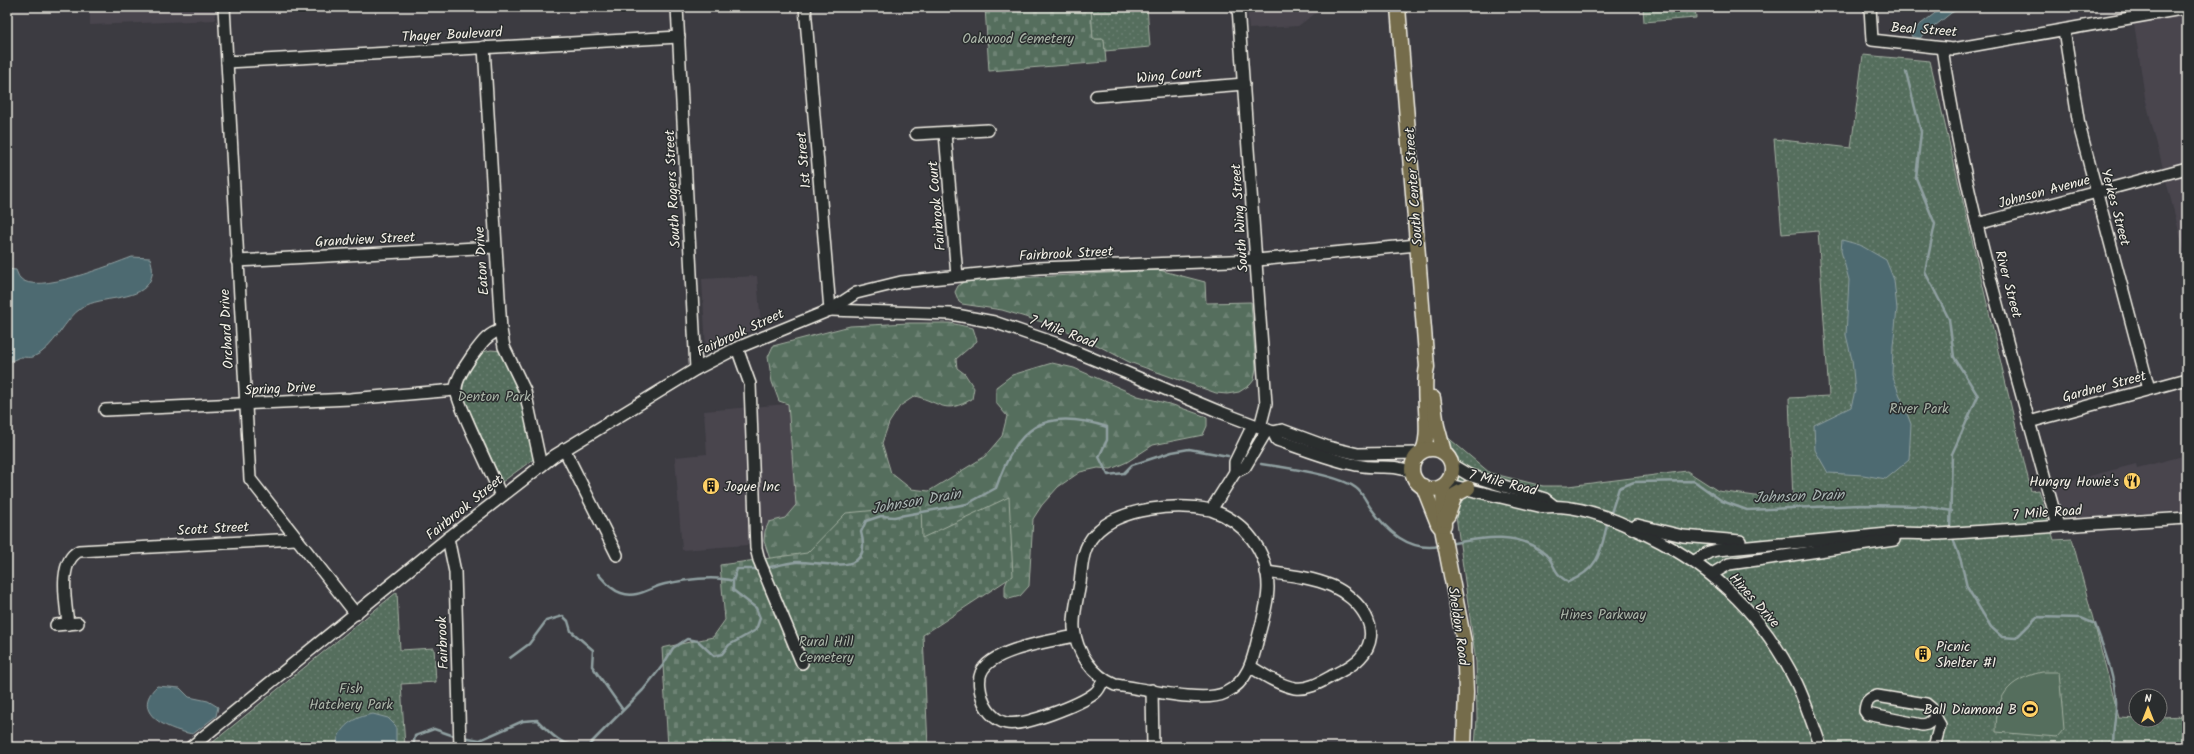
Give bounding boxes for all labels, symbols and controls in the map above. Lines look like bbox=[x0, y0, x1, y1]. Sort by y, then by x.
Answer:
street label: Beal Street bbox=[1890, 17, 1958, 43]
street label: Thayer Boulevard bbox=[401, 21, 504, 49]
park label: Oakwood Cemetery bbox=[962, 28, 1074, 50]
street label: Wing Court bbox=[1135, 62, 1203, 90]
street label: South Center Street bbox=[1399, 126, 1429, 247]
street label: South Rogers Street bbox=[659, 129, 687, 249]
street label: 1st Street bbox=[791, 130, 817, 189]
street label: Fairbrook Court bbox=[922, 159, 952, 252]
street label: South Wing Street bbox=[1225, 162, 1255, 273]
street label: Yerkes Street bbox=[2094, 166, 2136, 249]
street label: Johnson Avenue bbox=[1996, 169, 2093, 215]
street label: Eaton Drive bbox=[469, 225, 495, 296]
street label: Grandview Street bbox=[314, 226, 416, 254]
street label: Fairbrook Street bbox=[1018, 241, 1114, 267]
street label: River Street bbox=[1988, 248, 2028, 321]
street label: Orchard Drive bbox=[214, 288, 240, 369]
street label: Fairbrook Street bbox=[693, 303, 788, 363]
street label: 7 Mile Road bbox=[1026, 309, 1100, 355]
street label: Gardner Street bbox=[2060, 365, 2149, 409]
street label: Spring Drive bbox=[244, 376, 317, 402]
park label: Denton Park bbox=[458, 386, 531, 408]
park label: River Park bbox=[1889, 398, 1949, 420]
street label: 7 Mile Road bbox=[1466, 464, 1540, 502]
street label: Fairbrook Street bbox=[421, 469, 509, 546]
place label: Hungry Howie's bbox=[2029, 471, 2119, 493]
restaurant icon: Hungry Howie's bbox=[2122, 471, 2142, 491]
building icon: Jogue Inc bbox=[701, 476, 721, 496]
place label: Jogue Inc bbox=[724, 476, 780, 498]
water label: Johnson Drain bbox=[870, 482, 964, 522]
water label: Johnson Drain bbox=[1753, 483, 1846, 511]
street label: 7 Mile Road bbox=[2011, 500, 2084, 526]
street label: Scott Street bbox=[177, 516, 250, 542]
street label: Hines Drive bbox=[1724, 568, 1785, 634]
street label: Sheldon Road bbox=[1442, 585, 1475, 668]
park label: Hines Parkway bbox=[1560, 604, 1646, 626]
street label: Fairbrook bbox=[431, 616, 455, 670]
park label: Rural Hill Cemetery bbox=[798, 631, 854, 669]
place label: Picnic Shelter #1 bbox=[1936, 636, 1996, 674]
building icon: Picnic Shelter #1 bbox=[1913, 644, 1933, 664]
park label: Fish Hatchery Park bbox=[309, 678, 393, 716]
north arrow bbox=[2128, 688, 2168, 728]
text: N bbox=[2145, 690, 2152, 708]
place label: Ball Diamond B bbox=[1924, 699, 2017, 721]
sports icon: Ball Diamond B bbox=[2020, 699, 2040, 719]

